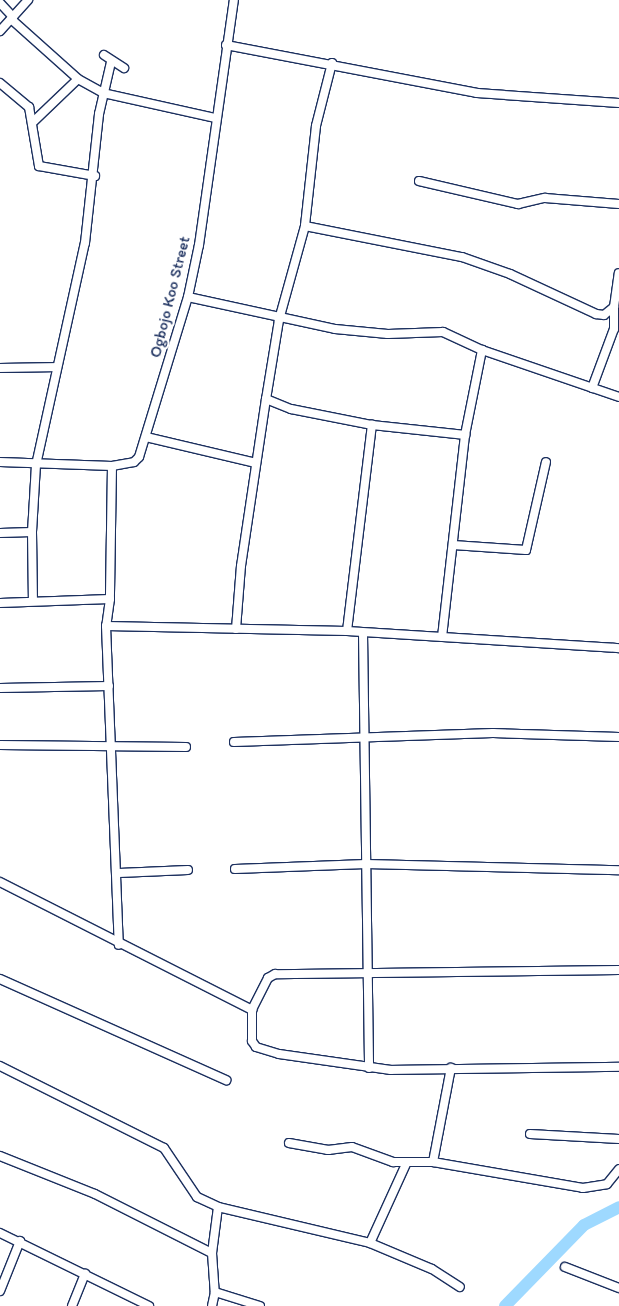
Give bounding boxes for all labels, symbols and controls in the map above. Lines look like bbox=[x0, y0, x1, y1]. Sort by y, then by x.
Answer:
street label: Ogbojo Koo Street bbox=[146, 234, 194, 360]

